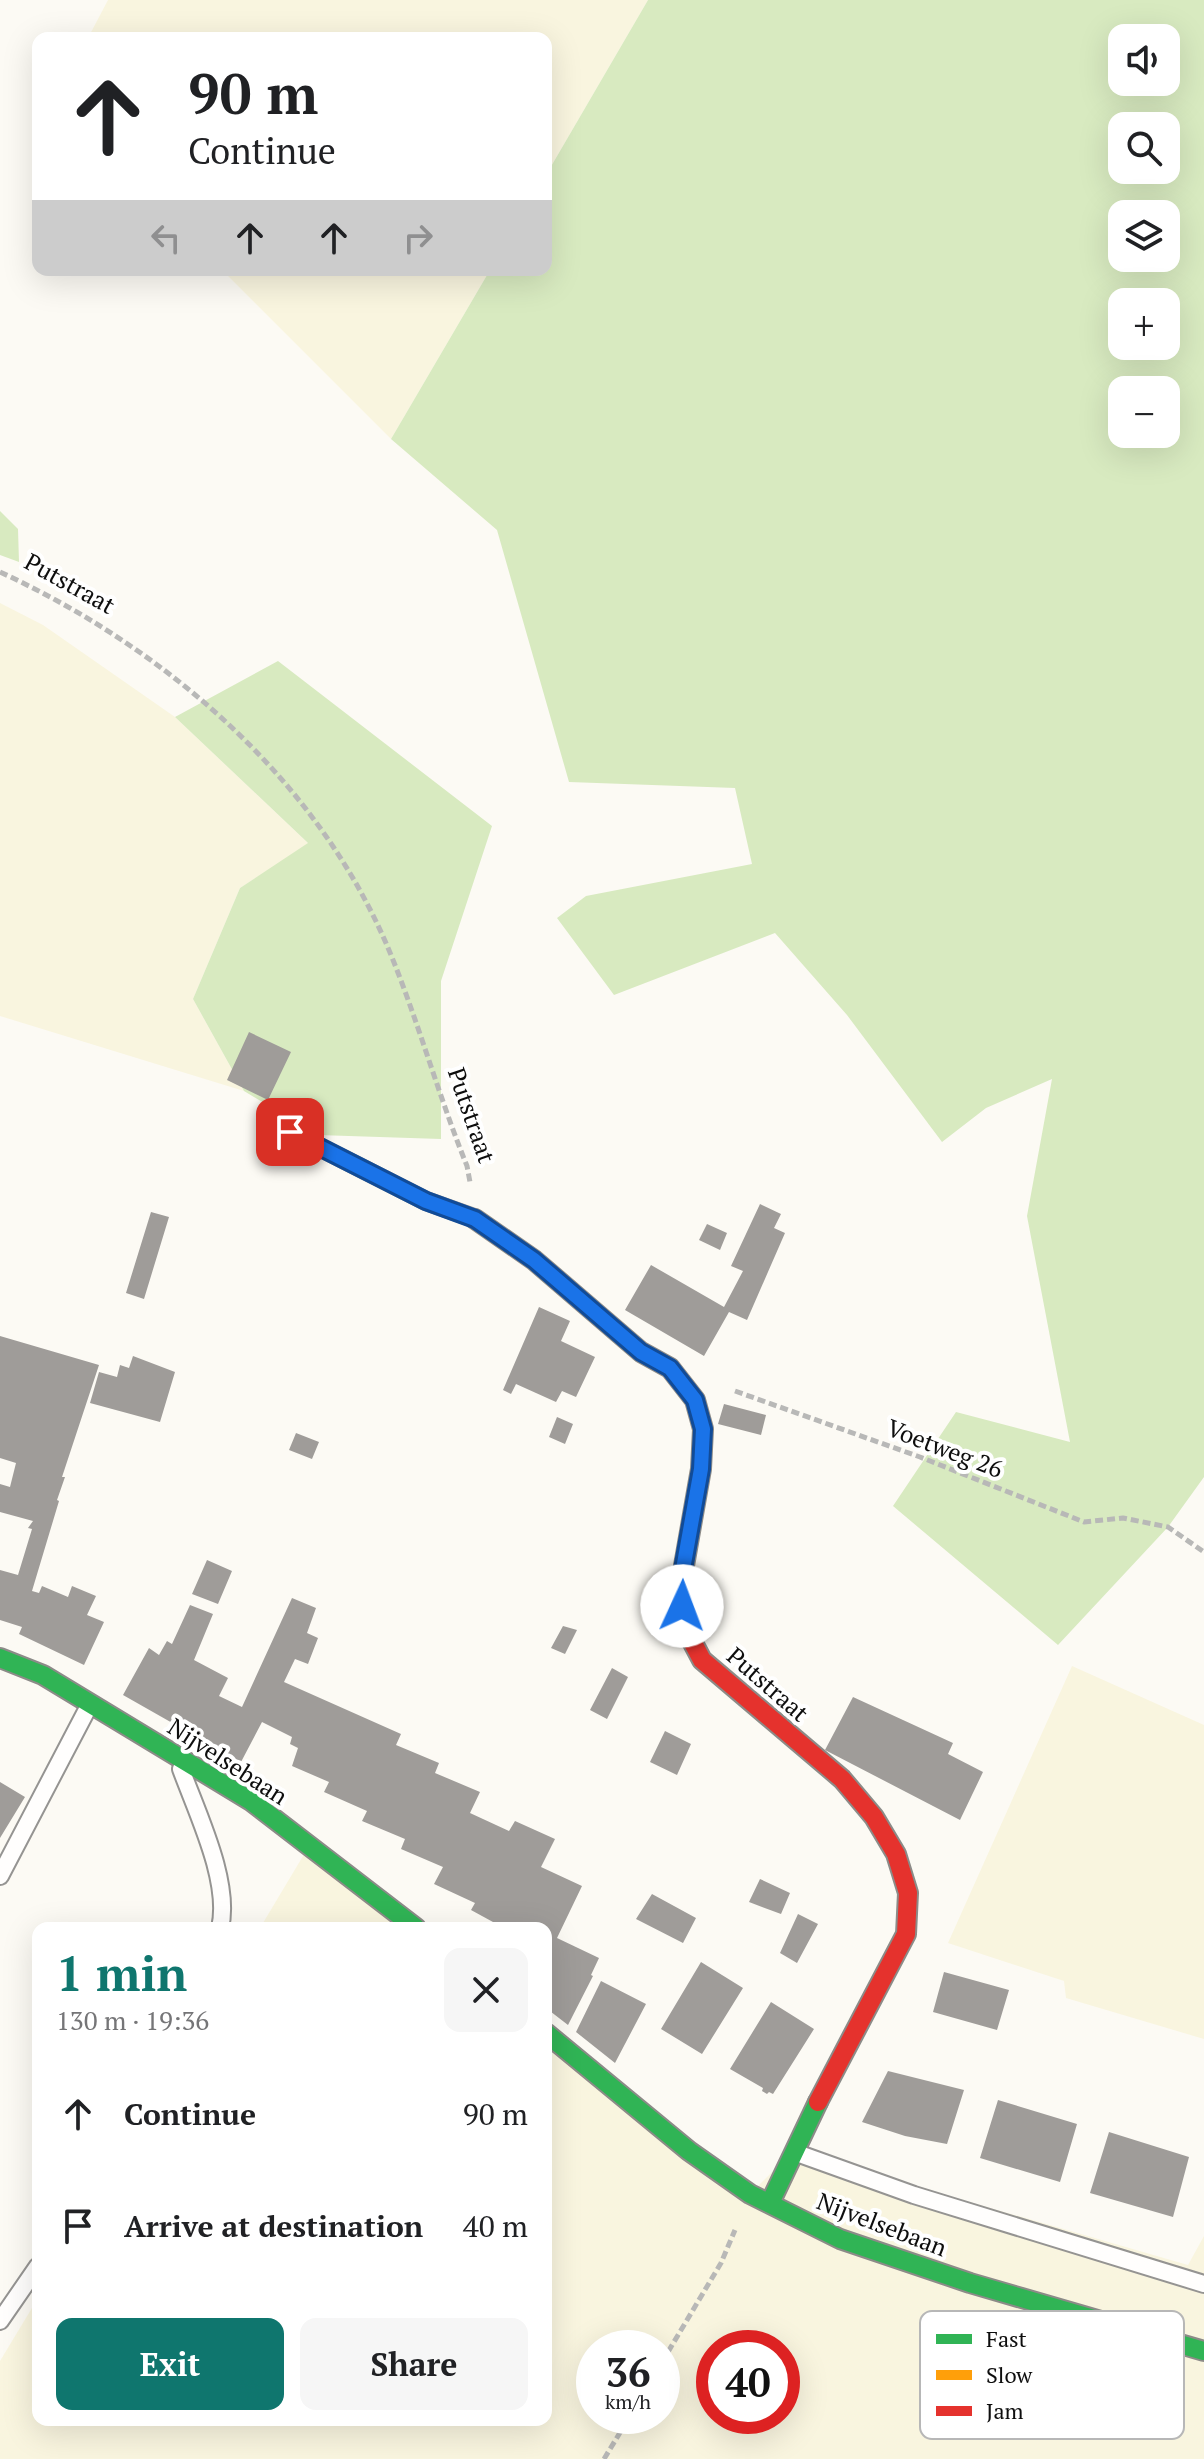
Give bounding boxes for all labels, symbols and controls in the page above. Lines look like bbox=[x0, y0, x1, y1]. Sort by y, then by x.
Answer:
map controls bbox=[1108, 24, 1180, 448]
button: sound bbox=[1108, 24, 1180, 96]
text: 90 m bbox=[188, 56, 318, 130]
icon: ahead bbox=[56, 64, 160, 168]
button: search bbox=[1108, 112, 1180, 184]
text: Continue bbox=[188, 127, 336, 174]
button: layers bbox=[1108, 200, 1180, 272]
icon: left bbox=[144, 216, 188, 260]
icon: ahead bbox=[228, 216, 272, 260]
icon: ahead bbox=[312, 216, 356, 260]
icon: right bbox=[396, 216, 440, 260]
button: + bbox=[1108, 288, 1180, 360]
button: − bbox=[1108, 376, 1180, 448]
street label: Putstraat bbox=[19, 545, 121, 621]
street label: Putstraat bbox=[441, 1063, 503, 1167]
pin bbox=[256, 1098, 324, 1166]
icon: arrive bbox=[268, 1110, 312, 1154]
street label: Voetweg 26 bbox=[882, 1411, 1008, 1485]
position arrow bbox=[640, 1564, 724, 1648]
street label: Putstraat bbox=[720, 1640, 816, 1728]
street label: Nijvelsebaan bbox=[162, 1710, 294, 1812]
text: 1 min bbox=[56, 1941, 187, 2005]
button: close bbox=[444, 1948, 528, 2032]
text: 130 m · 19:36 bbox=[56, 2003, 209, 2037]
icon: ahead bbox=[56, 2092, 100, 2136]
text: Continue bbox=[124, 2094, 256, 2134]
text: 90 m bbox=[463, 2094, 528, 2134]
street label: Nijvelsebaan bbox=[812, 2185, 952, 2263]
icon: arrive bbox=[56, 2204, 100, 2248]
text: Arrive at destination bbox=[124, 2206, 423, 2246]
text: 40 m bbox=[463, 2206, 528, 2246]
legend bbox=[920, 2311, 1184, 2439]
button: Exit bbox=[56, 2318, 284, 2410]
button: Share bbox=[300, 2318, 528, 2410]
text: Fast bbox=[986, 2324, 1027, 2353]
speed limit sign: 40 bbox=[696, 2330, 800, 2434]
text: 36 bbox=[605, 2345, 651, 2398]
text: Slow bbox=[986, 2360, 1033, 2389]
text: km/h bbox=[605, 2388, 651, 2415]
text: Jam bbox=[986, 2396, 1024, 2425]

